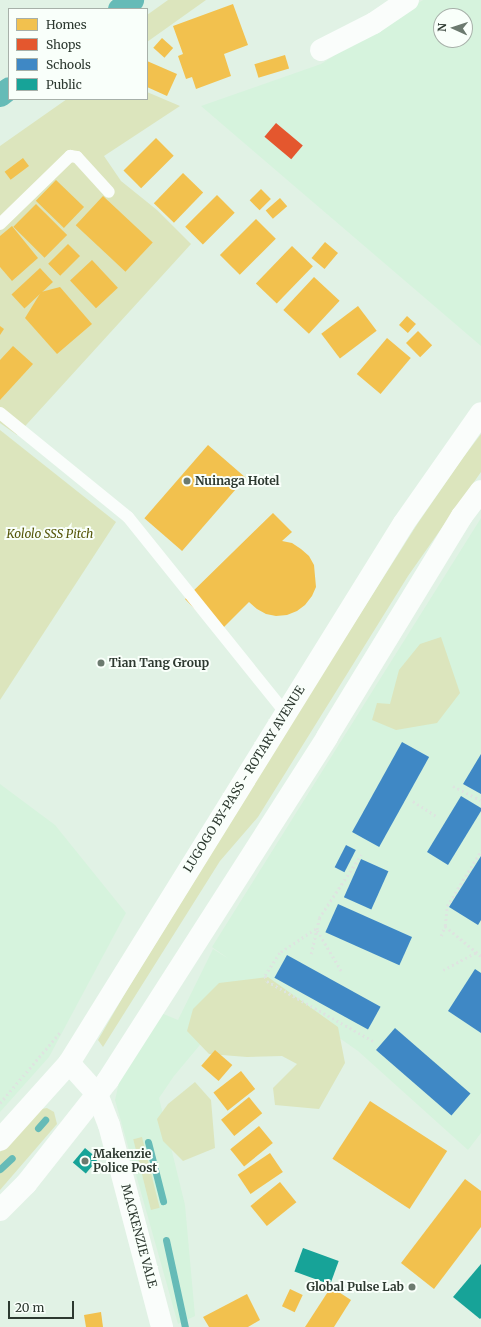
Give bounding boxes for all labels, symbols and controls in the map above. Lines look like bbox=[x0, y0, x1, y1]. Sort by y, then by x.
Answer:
legend bbox=[8, 8, 148, 100]
north arrow bbox=[433, 8, 473, 48]
text: Homes bbox=[46, 17, 87, 32]
text: N bbox=[435, 23, 449, 32]
text: Shops bbox=[46, 37, 81, 52]
text: Schools bbox=[46, 57, 91, 72]
text: Public bbox=[46, 77, 82, 92]
place label: Nuinaga Hotel bbox=[195, 474, 280, 488]
marker: Nuinaga Hotel bbox=[182, 476, 192, 486]
park label: Kololo SSS Pitch bbox=[7, 527, 93, 541]
place label: Tian Tang Group bbox=[109, 656, 209, 670]
marker: Tian Tang Group bbox=[96, 658, 106, 668]
street label: LUGOGO BY-PASS - ROTARY AVENUE bbox=[180, 683, 308, 875]
place label: Makenzie Police Post bbox=[93, 1147, 157, 1175]
marker: Makenzie Police Post bbox=[80, 1156, 90, 1166]
street label: MACKENZIE VALE bbox=[118, 1183, 160, 1289]
place label: Global Pulse Lab bbox=[306, 1280, 404, 1294]
marker: Global Pulse Lab bbox=[407, 1282, 417, 1292]
scale bar bbox=[10, 1293, 76, 1319]
text: 20 m bbox=[15, 1300, 44, 1315]

